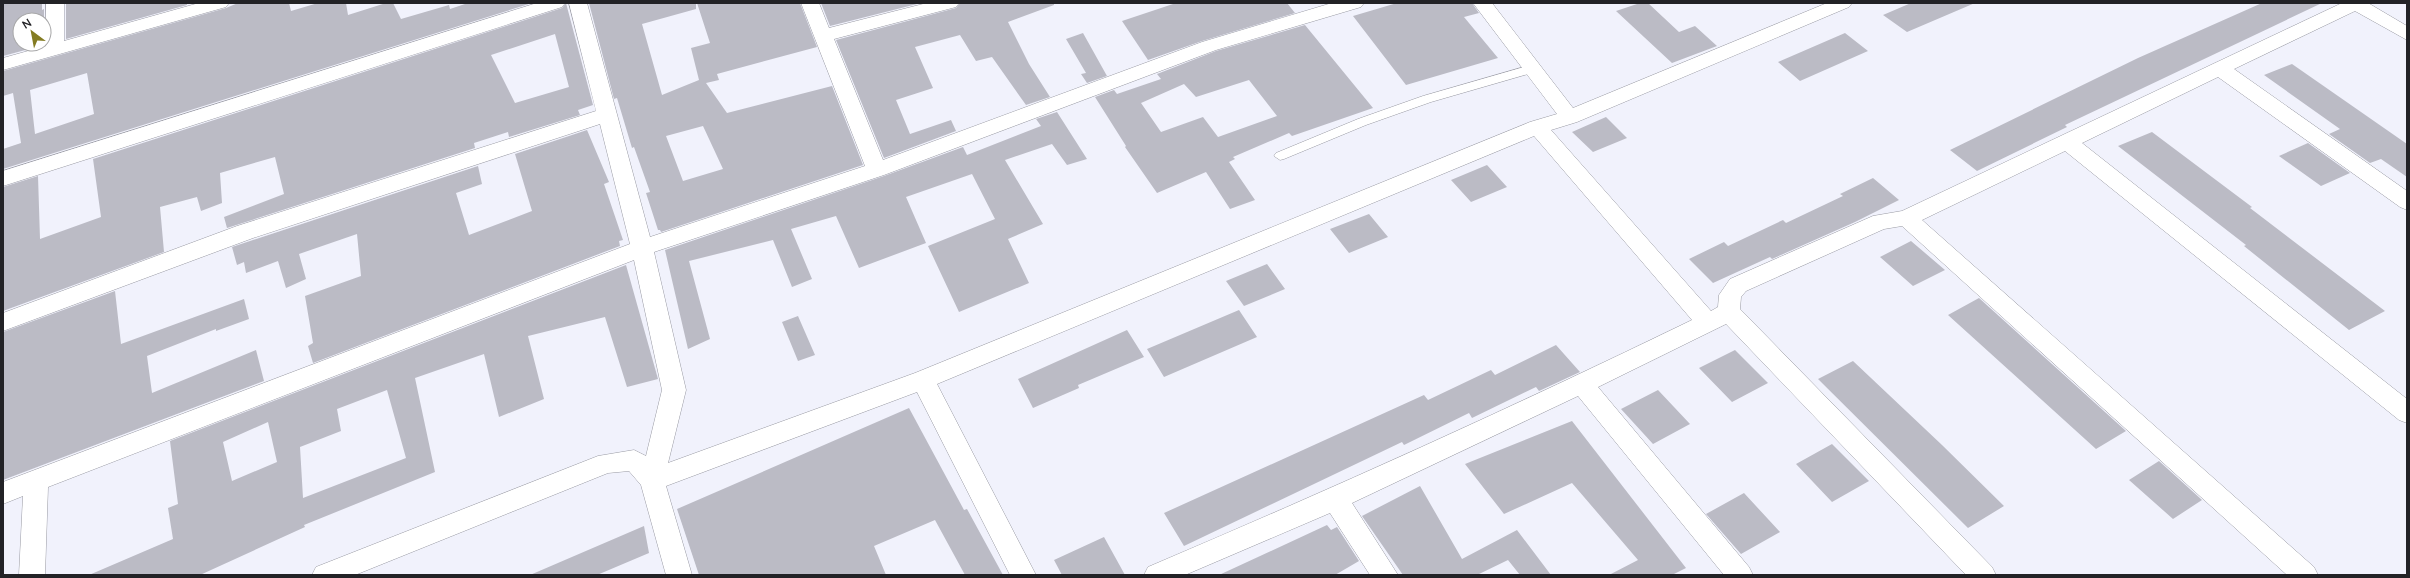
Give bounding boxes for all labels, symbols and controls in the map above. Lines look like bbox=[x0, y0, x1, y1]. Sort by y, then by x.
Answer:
north arrow bbox=[12, 12, 52, 52]
text: N bbox=[19, 15, 33, 31]

